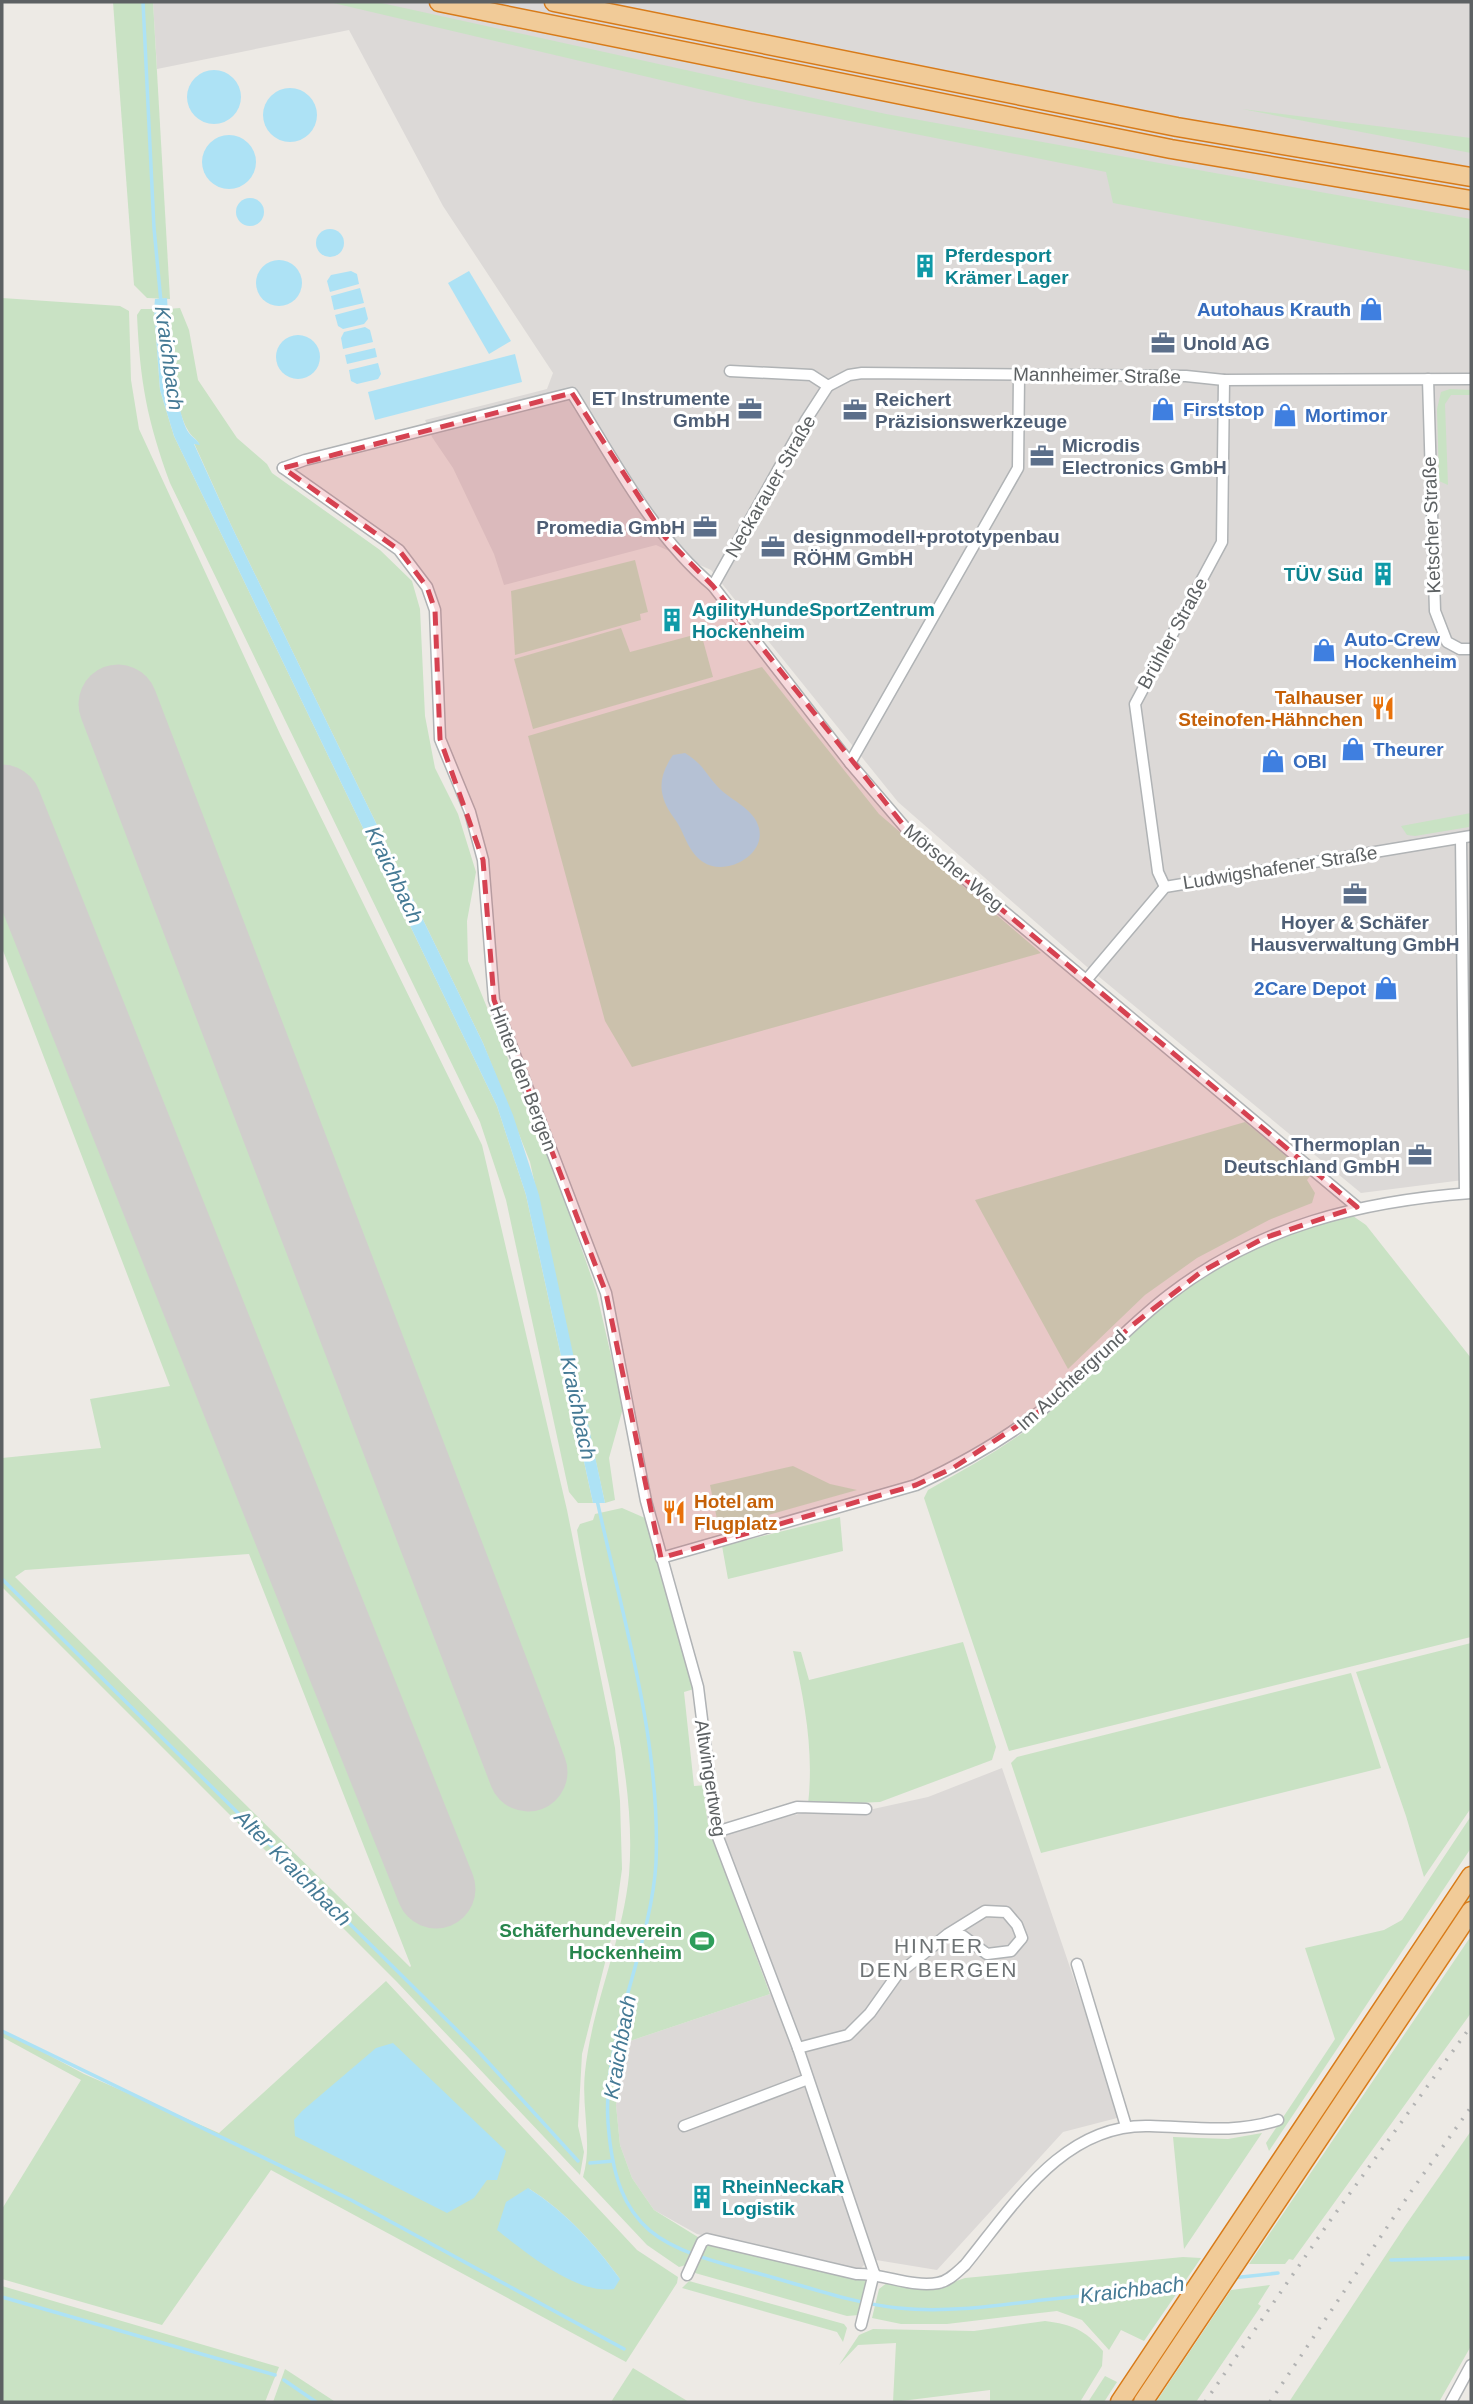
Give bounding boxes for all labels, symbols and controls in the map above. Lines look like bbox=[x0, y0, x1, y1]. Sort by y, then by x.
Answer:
place label: Pferdesport Krämer Lager bbox=[945, 245, 1069, 288]
building icon: Pferdesport Krämer Lager bbox=[911, 252, 939, 280]
shop icon: Autohaus Krauth bbox=[1357, 295, 1385, 323]
place label: Autohaus Krauth bbox=[1197, 299, 1351, 320]
water label: Kraichbach bbox=[151, 304, 188, 412]
office icon: Unold AG bbox=[1149, 329, 1177, 357]
place label: Unold AG bbox=[1183, 333, 1270, 354]
street label: Mannheimer Straße bbox=[1013, 364, 1181, 387]
place label: ET Instrumente GmbH bbox=[592, 388, 730, 431]
place label: Reichert Präzisionswerkzeuge bbox=[875, 389, 1067, 432]
office icon: ET Instrumente GmbH bbox=[736, 395, 764, 423]
shop icon: Firststop bbox=[1149, 395, 1177, 423]
office icon: Reichert Präzisionswerkzeuge bbox=[841, 396, 869, 424]
place label: Firststop bbox=[1183, 399, 1264, 420]
shop icon: Mortimor bbox=[1271, 401, 1299, 429]
place label: Mortimor bbox=[1305, 405, 1388, 426]
street label: Neckarauer Straße bbox=[721, 411, 820, 561]
place label: Microdis Electronics GmbH bbox=[1062, 435, 1227, 478]
office icon: Microdis Electronics GmbH bbox=[1028, 442, 1056, 470]
street label: Ketscher Straße bbox=[1419, 456, 1444, 594]
office icon: Promedia GmbH bbox=[691, 513, 719, 541]
place label: Promedia GmbH bbox=[536, 517, 685, 538]
place label: designmodell+prototypenbau RÖHM GmbH bbox=[793, 526, 1060, 569]
office icon: designmodell+prototypenbau RÖHM GmbH bbox=[759, 533, 787, 561]
building icon: TÜV Süd bbox=[1369, 560, 1397, 588]
place label: TÜV Süd bbox=[1284, 564, 1363, 585]
street label: Brühler Straße bbox=[1133, 574, 1212, 692]
place label: AgilityHundeSportZentrum Hockenheim bbox=[692, 599, 935, 642]
building icon: AgilityHundeSportZentrum Hockenheim bbox=[658, 606, 686, 634]
place label: Auto-Crew Hockenheim bbox=[1344, 629, 1457, 672]
shop icon: Auto-Crew Hockenheim bbox=[1310, 636, 1338, 664]
place label: Talhauser Steinofen-Hähnchen bbox=[1178, 687, 1364, 730]
restaurant icon: Talhauser Steinofen-Hähnchen bbox=[1369, 694, 1397, 722]
shop icon: Theurer bbox=[1339, 735, 1367, 763]
place label: Theurer bbox=[1373, 739, 1444, 760]
shop icon: OBI bbox=[1259, 747, 1287, 775]
place label: OBI bbox=[1293, 751, 1327, 772]
street label: Mörscher Weg bbox=[900, 820, 1008, 915]
water label: Kraichbach bbox=[361, 823, 428, 927]
street label: Ludwigshafener Straße bbox=[1181, 842, 1379, 893]
office icon: Hoyer & Schäfer Hausverwaltung GmbH bbox=[1341, 880, 1369, 908]
place label: Hoyer & Schäfer Hausverwaltung GmbH bbox=[1250, 912, 1460, 955]
shop icon: 2Care Depot bbox=[1372, 974, 1400, 1002]
place label: 2Care Depot bbox=[1254, 978, 1367, 999]
street label: Hinter den Bergen bbox=[486, 1002, 561, 1154]
place label: Thermoplan Deutschland GmbH bbox=[1224, 1134, 1400, 1177]
office icon: Thermoplan Deutschland GmbH bbox=[1406, 1141, 1434, 1169]
street label: Im Auchtergrund bbox=[1013, 1326, 1130, 1435]
water label: Kraichbach bbox=[556, 1354, 601, 1462]
place label: Hotel am Flugplatz bbox=[694, 1491, 777, 1534]
restaurant icon: Hotel am Flugplatz bbox=[660, 1498, 688, 1526]
street label: Altwingertweg bbox=[691, 1718, 730, 1838]
water label: Alter Kraichbach bbox=[229, 1804, 356, 1930]
place label: Schäferhundeverein Hockenheim bbox=[499, 1920, 682, 1963]
sports icon: Schäferhundeverein Hockenheim bbox=[688, 1927, 716, 1955]
district label: HINTER DEN BERGEN bbox=[860, 1934, 1018, 1981]
water label: Kraichbach bbox=[599, 1993, 640, 2101]
place label: RheinNeckaR Logistik bbox=[722, 2176, 845, 2219]
building icon: RheinNeckaR Logistik bbox=[688, 2183, 716, 2211]
water label: Kraichbach bbox=[1078, 2272, 1185, 2307]

